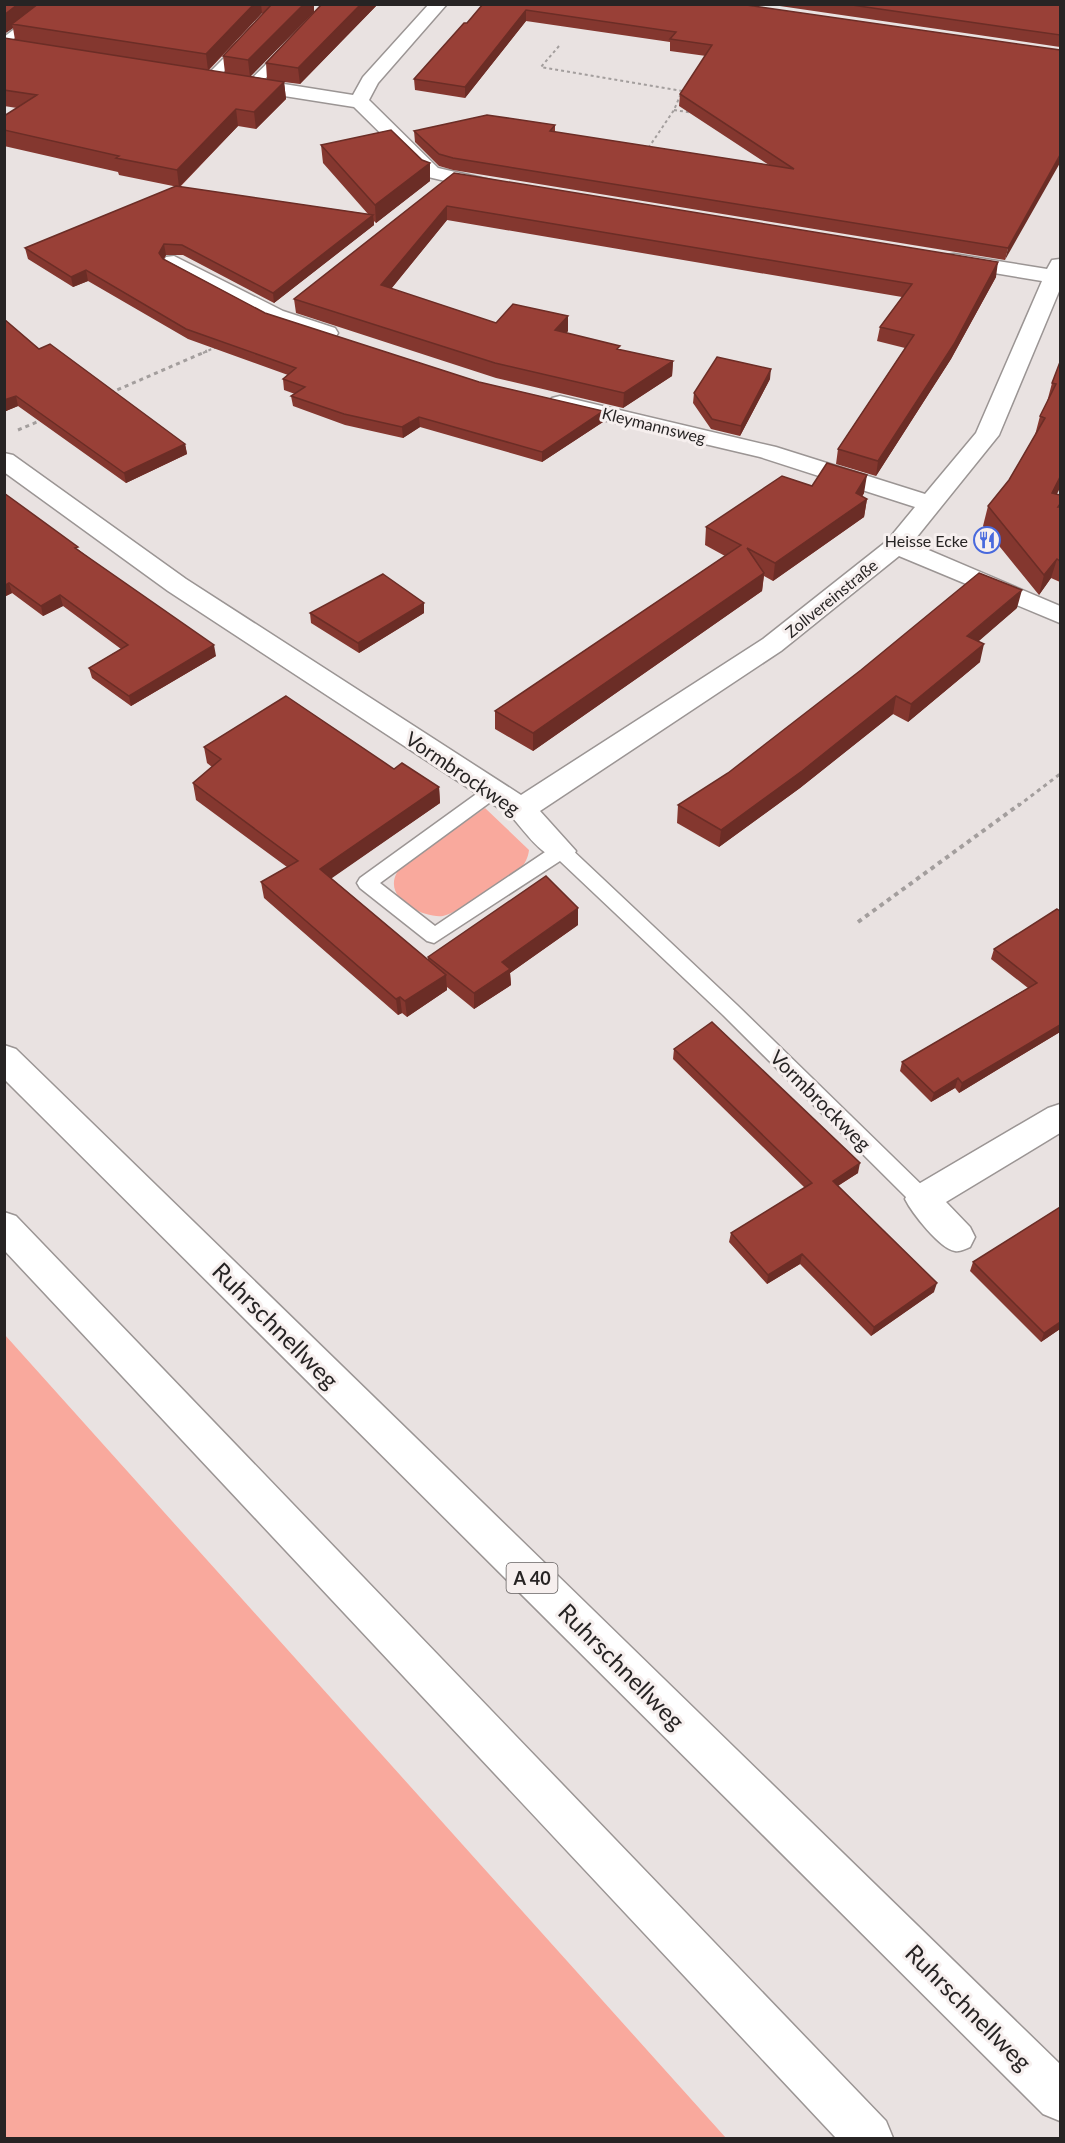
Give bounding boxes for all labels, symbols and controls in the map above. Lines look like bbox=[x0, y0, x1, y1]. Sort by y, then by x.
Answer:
street label: Kleymannsweg bbox=[600, 403, 708, 447]
restaurant icon: Heisse Ecke bbox=[972, 525, 1002, 555]
place label: Heisse Ecke bbox=[885, 531, 968, 550]
street label: Zollvereinstraße bbox=[781, 555, 881, 641]
street label: Vormbrockweg bbox=[401, 726, 525, 820]
street label: Vormbrockweg bbox=[766, 1045, 876, 1155]
street label: Ruhrschnellweg bbox=[207, 1256, 345, 1394]
road number: A 40 bbox=[506, 1563, 558, 1593]
street label: Ruhrschnellweg bbox=[553, 1597, 691, 1735]
street label: Ruhrschnellweg bbox=[900, 1938, 1038, 2076]

